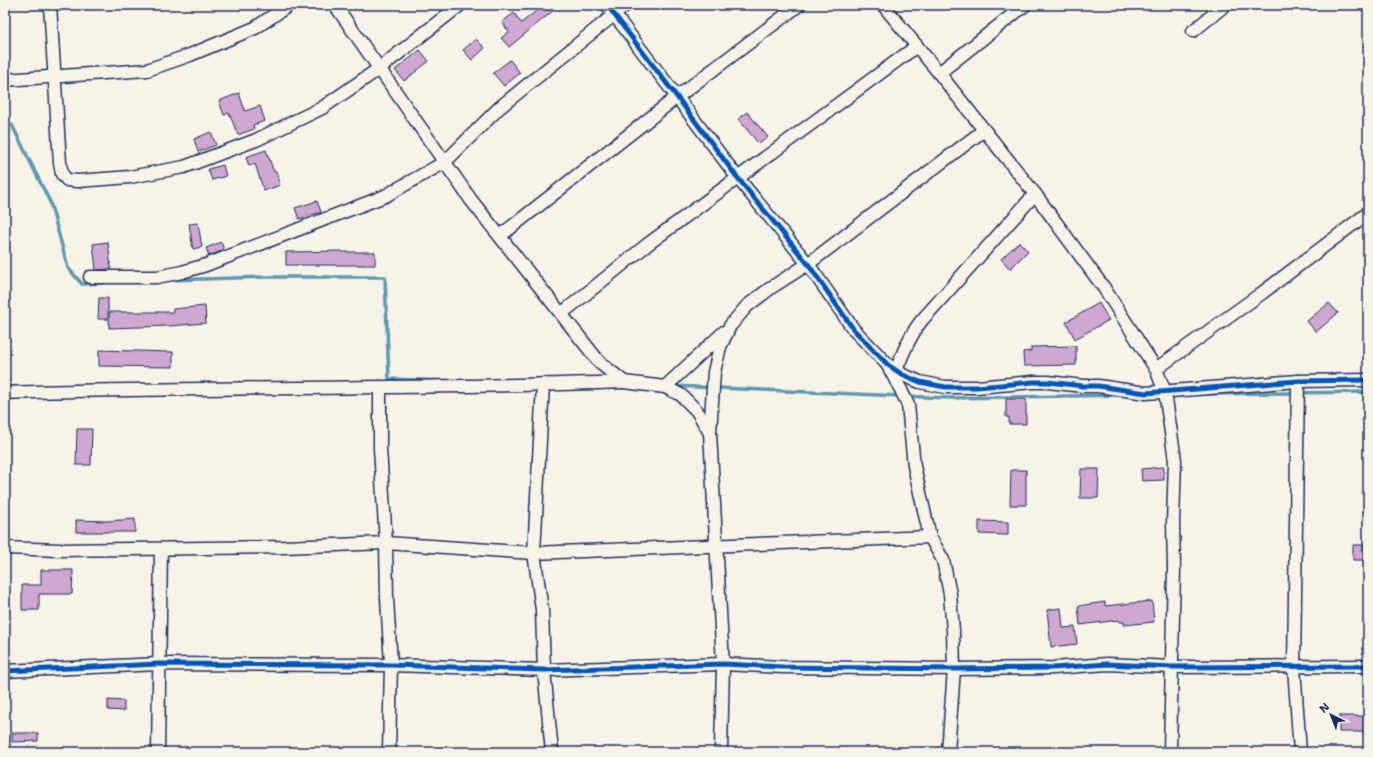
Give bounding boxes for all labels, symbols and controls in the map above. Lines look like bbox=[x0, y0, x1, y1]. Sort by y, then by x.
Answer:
north arrow bbox=[1311, 695, 1351, 735]
text: N bbox=[1316, 699, 1333, 717]

